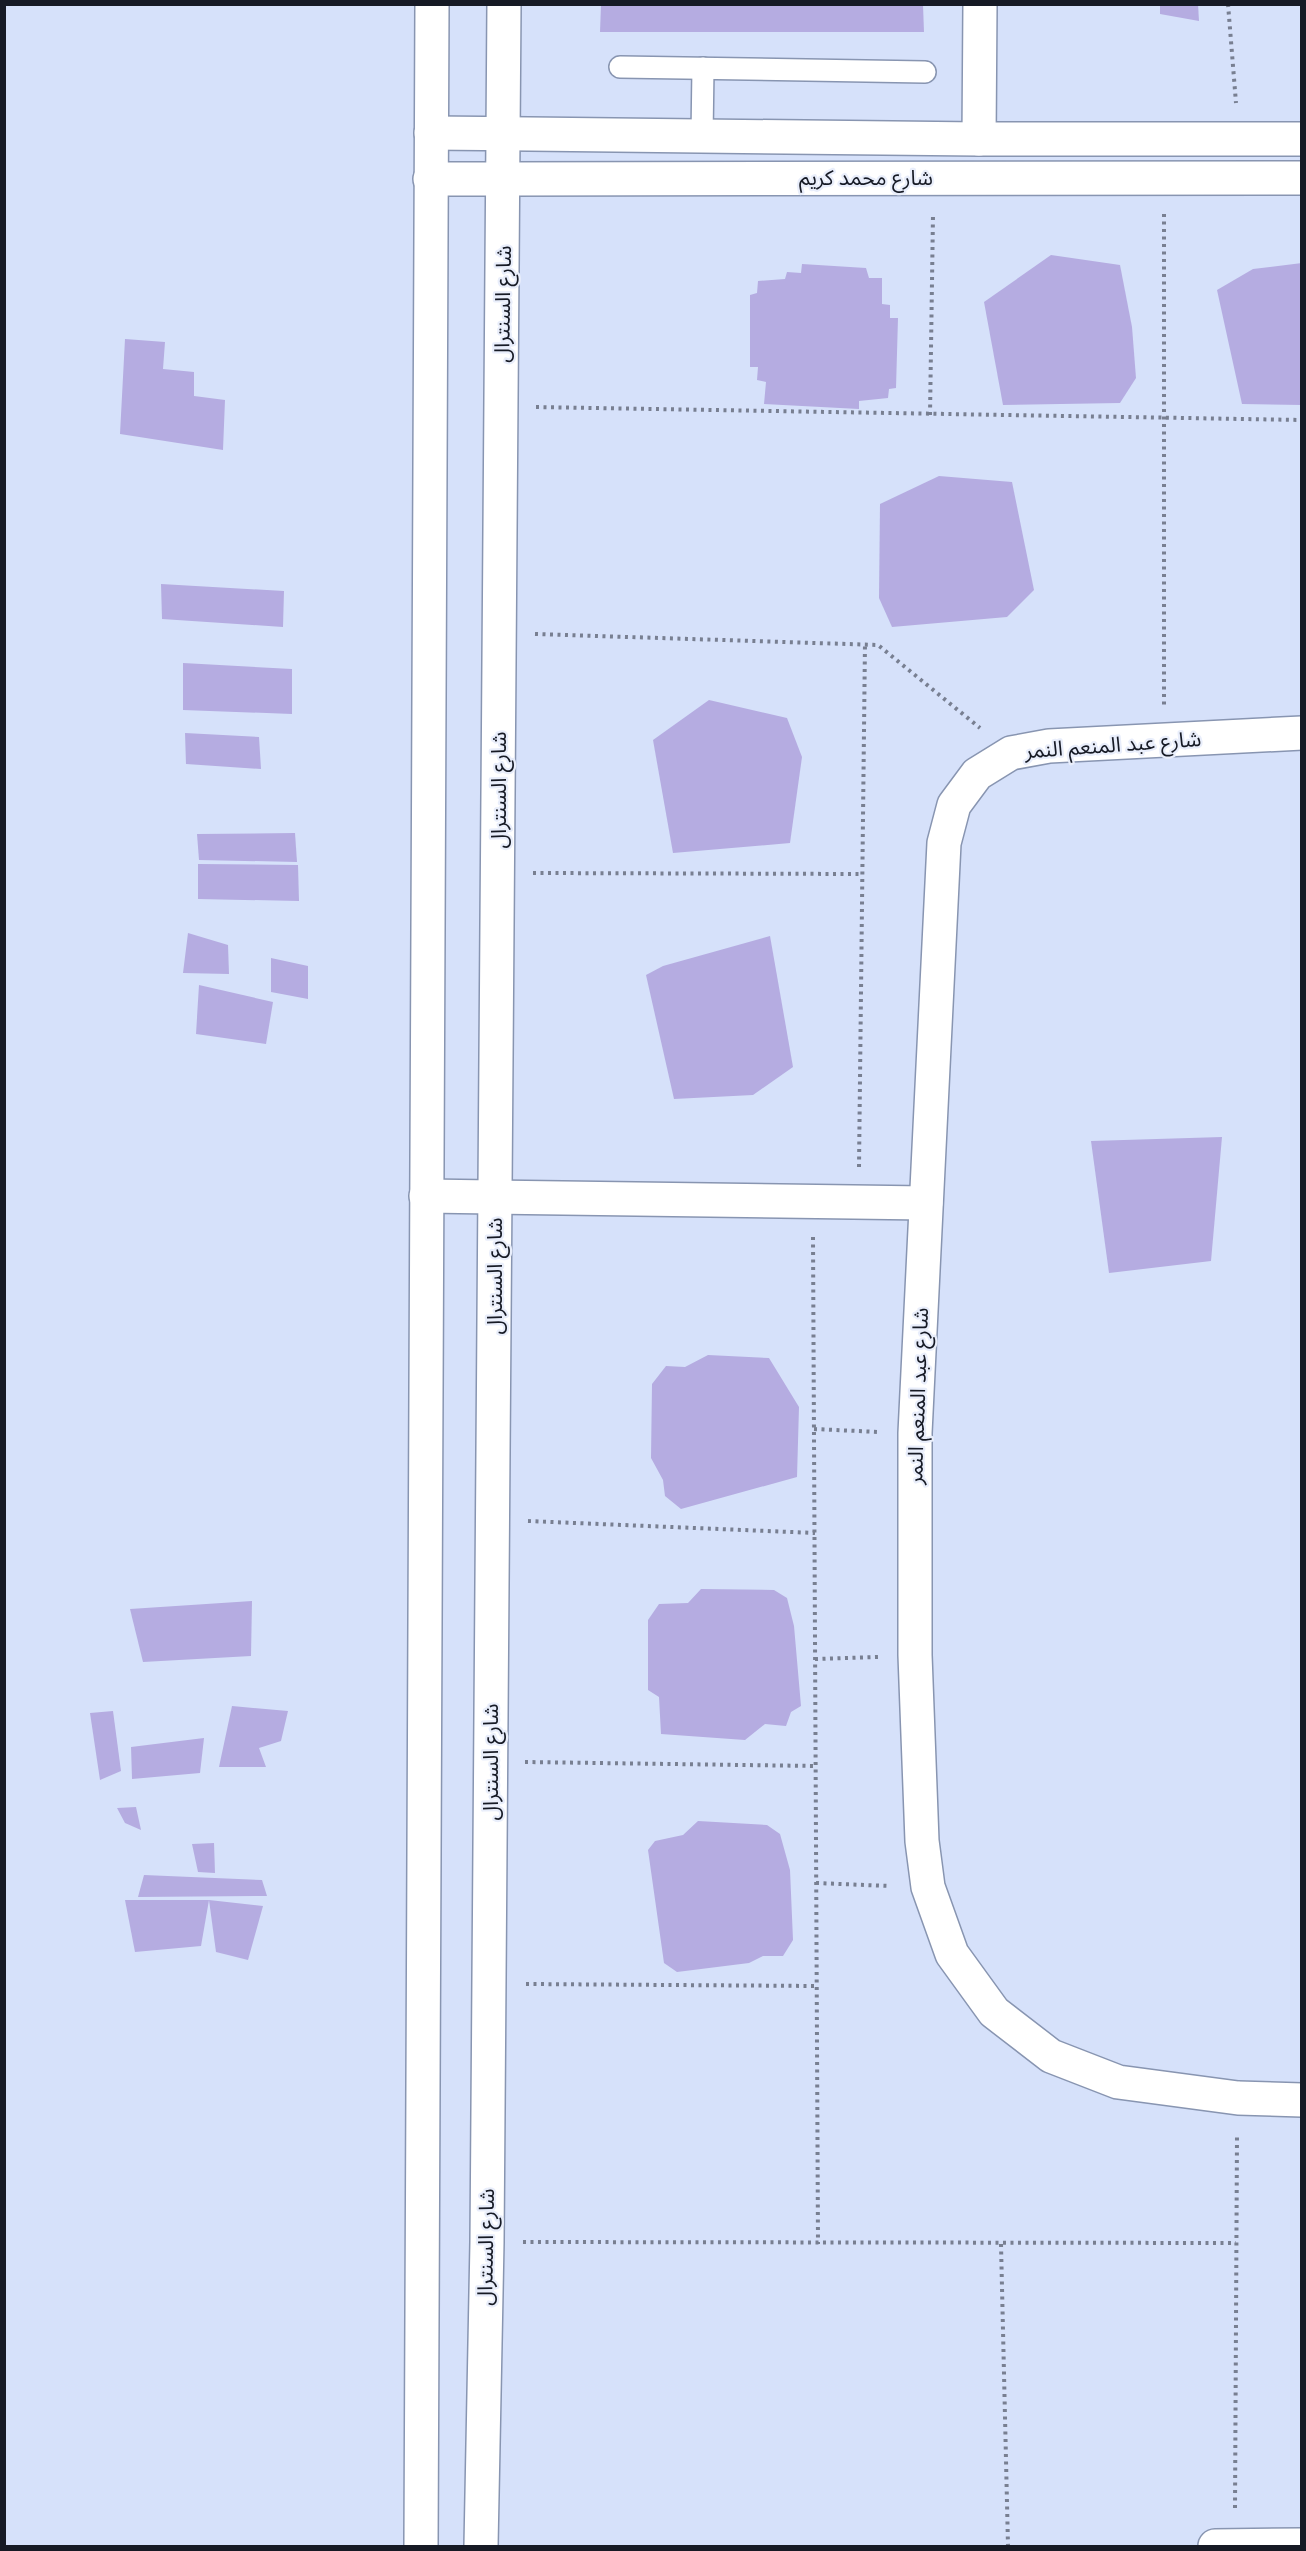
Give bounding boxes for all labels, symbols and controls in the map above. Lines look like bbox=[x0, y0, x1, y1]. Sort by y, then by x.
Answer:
street label: شارع محمد كريم bbox=[799, 165, 933, 193]
street label: شارع السنترال bbox=[489, 245, 519, 363]
street label: شارع عبد المنعم النمر bbox=[1023, 726, 1202, 766]
street label: شارع السنترال bbox=[486, 731, 514, 849]
street label: شارع السنترال bbox=[482, 1217, 510, 1335]
street label: شارع عبد المنعم النمر bbox=[902, 1307, 936, 1486]
street label: شارع السنترال bbox=[478, 1703, 506, 1821]
street label: شارع السنترال bbox=[472, 2188, 502, 2306]

